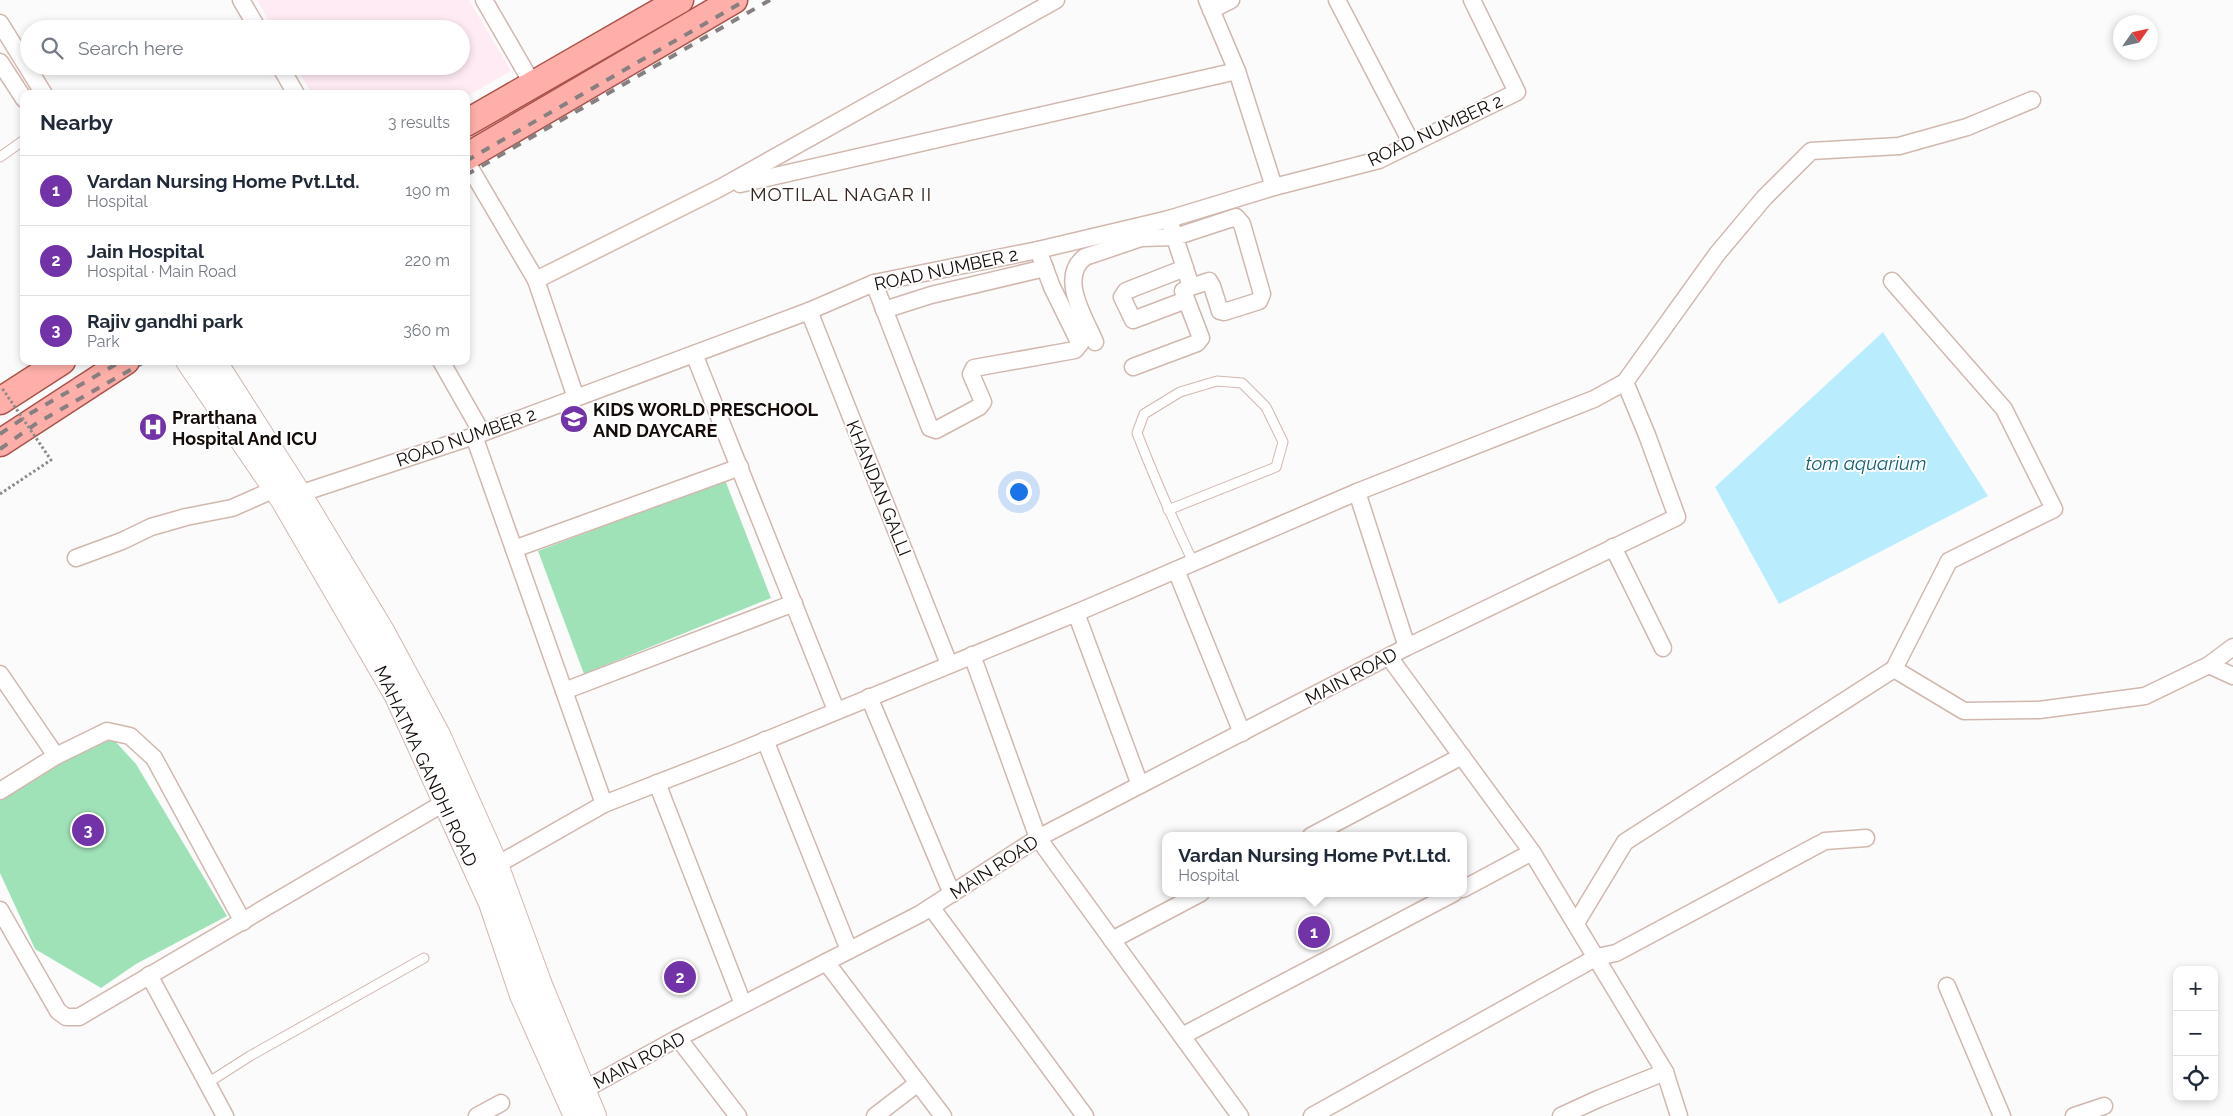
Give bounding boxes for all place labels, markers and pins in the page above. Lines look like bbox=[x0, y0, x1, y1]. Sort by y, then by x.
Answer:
place label: KIDS WORLD PRESCHOOL AND DAYCARE bbox=[593, 399, 819, 441]
school or university icon: KIDS WORLD PRESCHOOL AND DAYCARE bbox=[559, 404, 589, 434]
place label: Prarthana Hospital And ICU bbox=[172, 407, 317, 449]
hospital icon: Prarthana Hospital And ICU bbox=[138, 412, 168, 442]
pin: 3 bbox=[72, 811, 104, 849]
pin: 1 bbox=[1298, 913, 1330, 951]
pin: 2 bbox=[664, 958, 696, 996]

